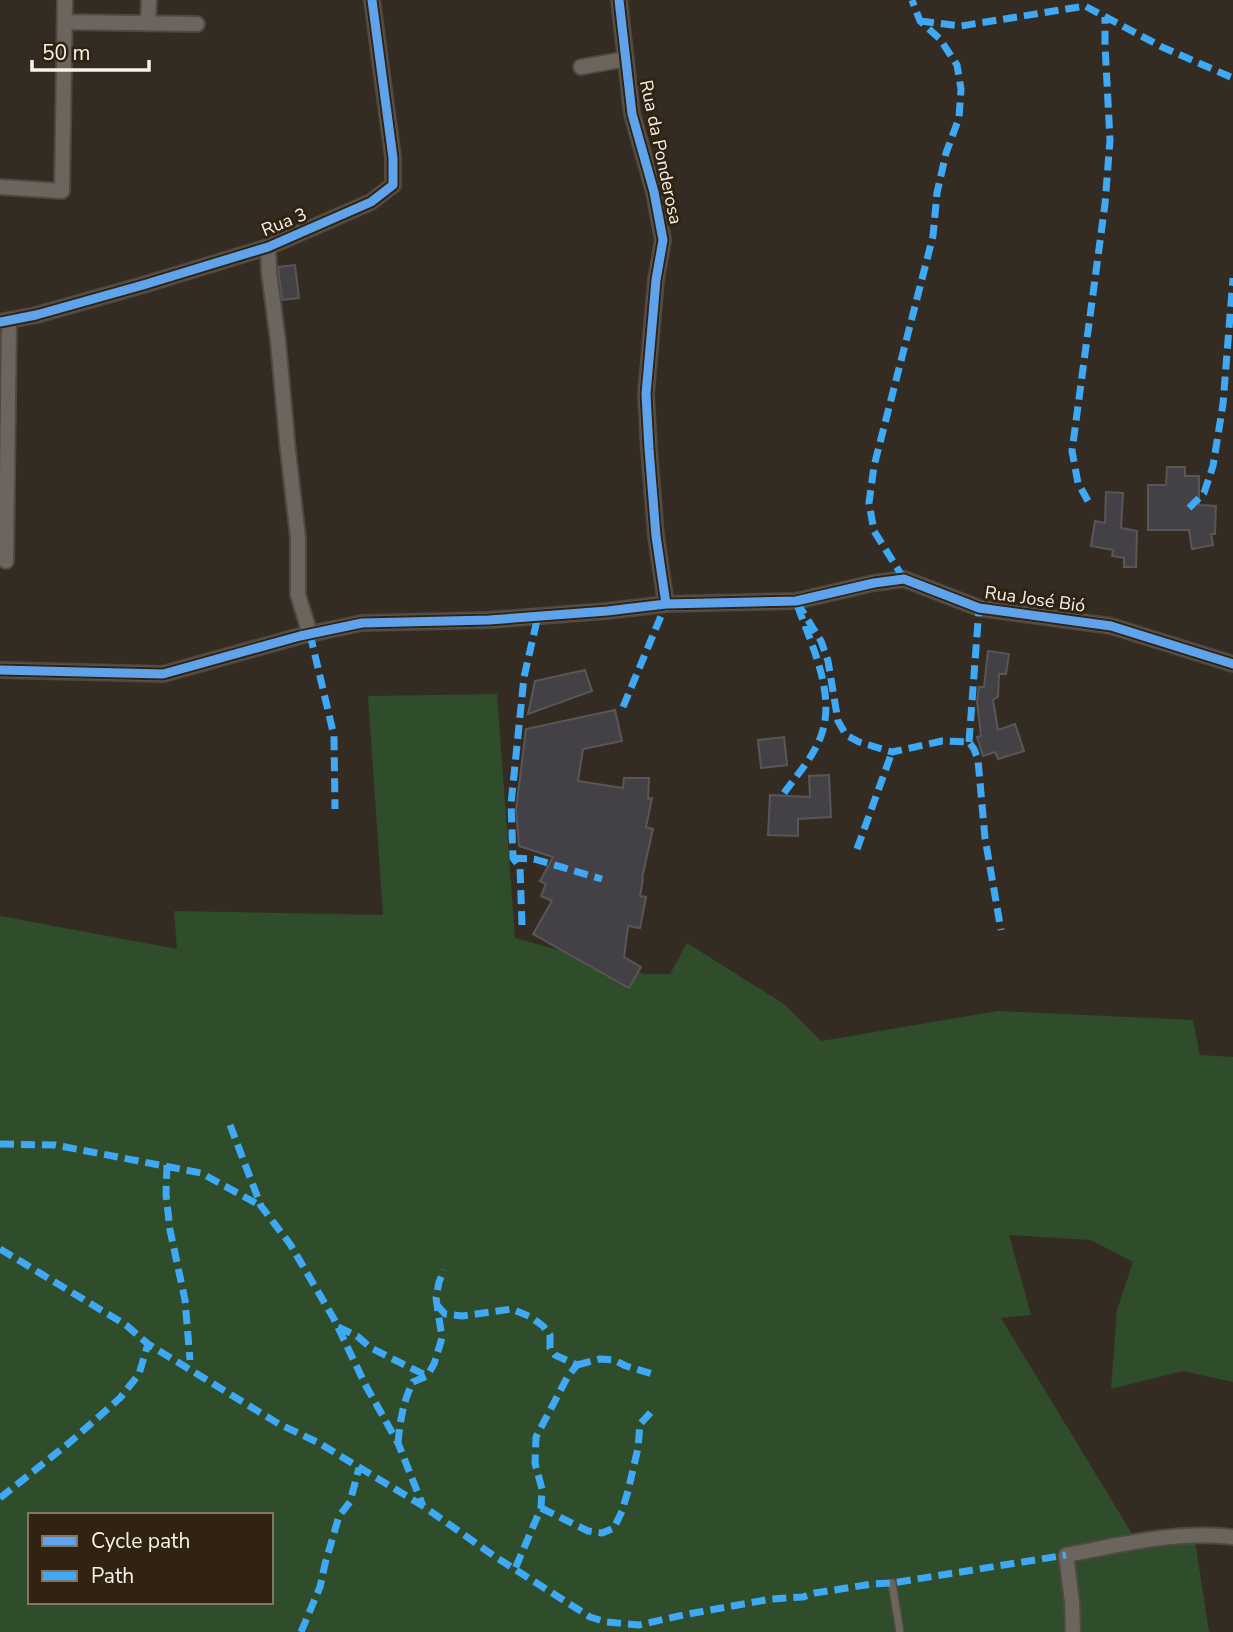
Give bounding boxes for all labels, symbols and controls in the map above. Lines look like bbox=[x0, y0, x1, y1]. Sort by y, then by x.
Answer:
scale bar bbox=[32, 28, 149, 72]
text: 50 m bbox=[42, 39, 91, 67]
street label: Rua da Ponderosa bbox=[634, 78, 688, 226]
street label: Rua 3 bbox=[258, 202, 310, 242]
street label: Rua José Bió bbox=[983, 580, 1087, 618]
legend bbox=[28, 1513, 273, 1604]
text: Cycle path bbox=[91, 1527, 190, 1555]
text: Path bbox=[91, 1562, 134, 1590]

